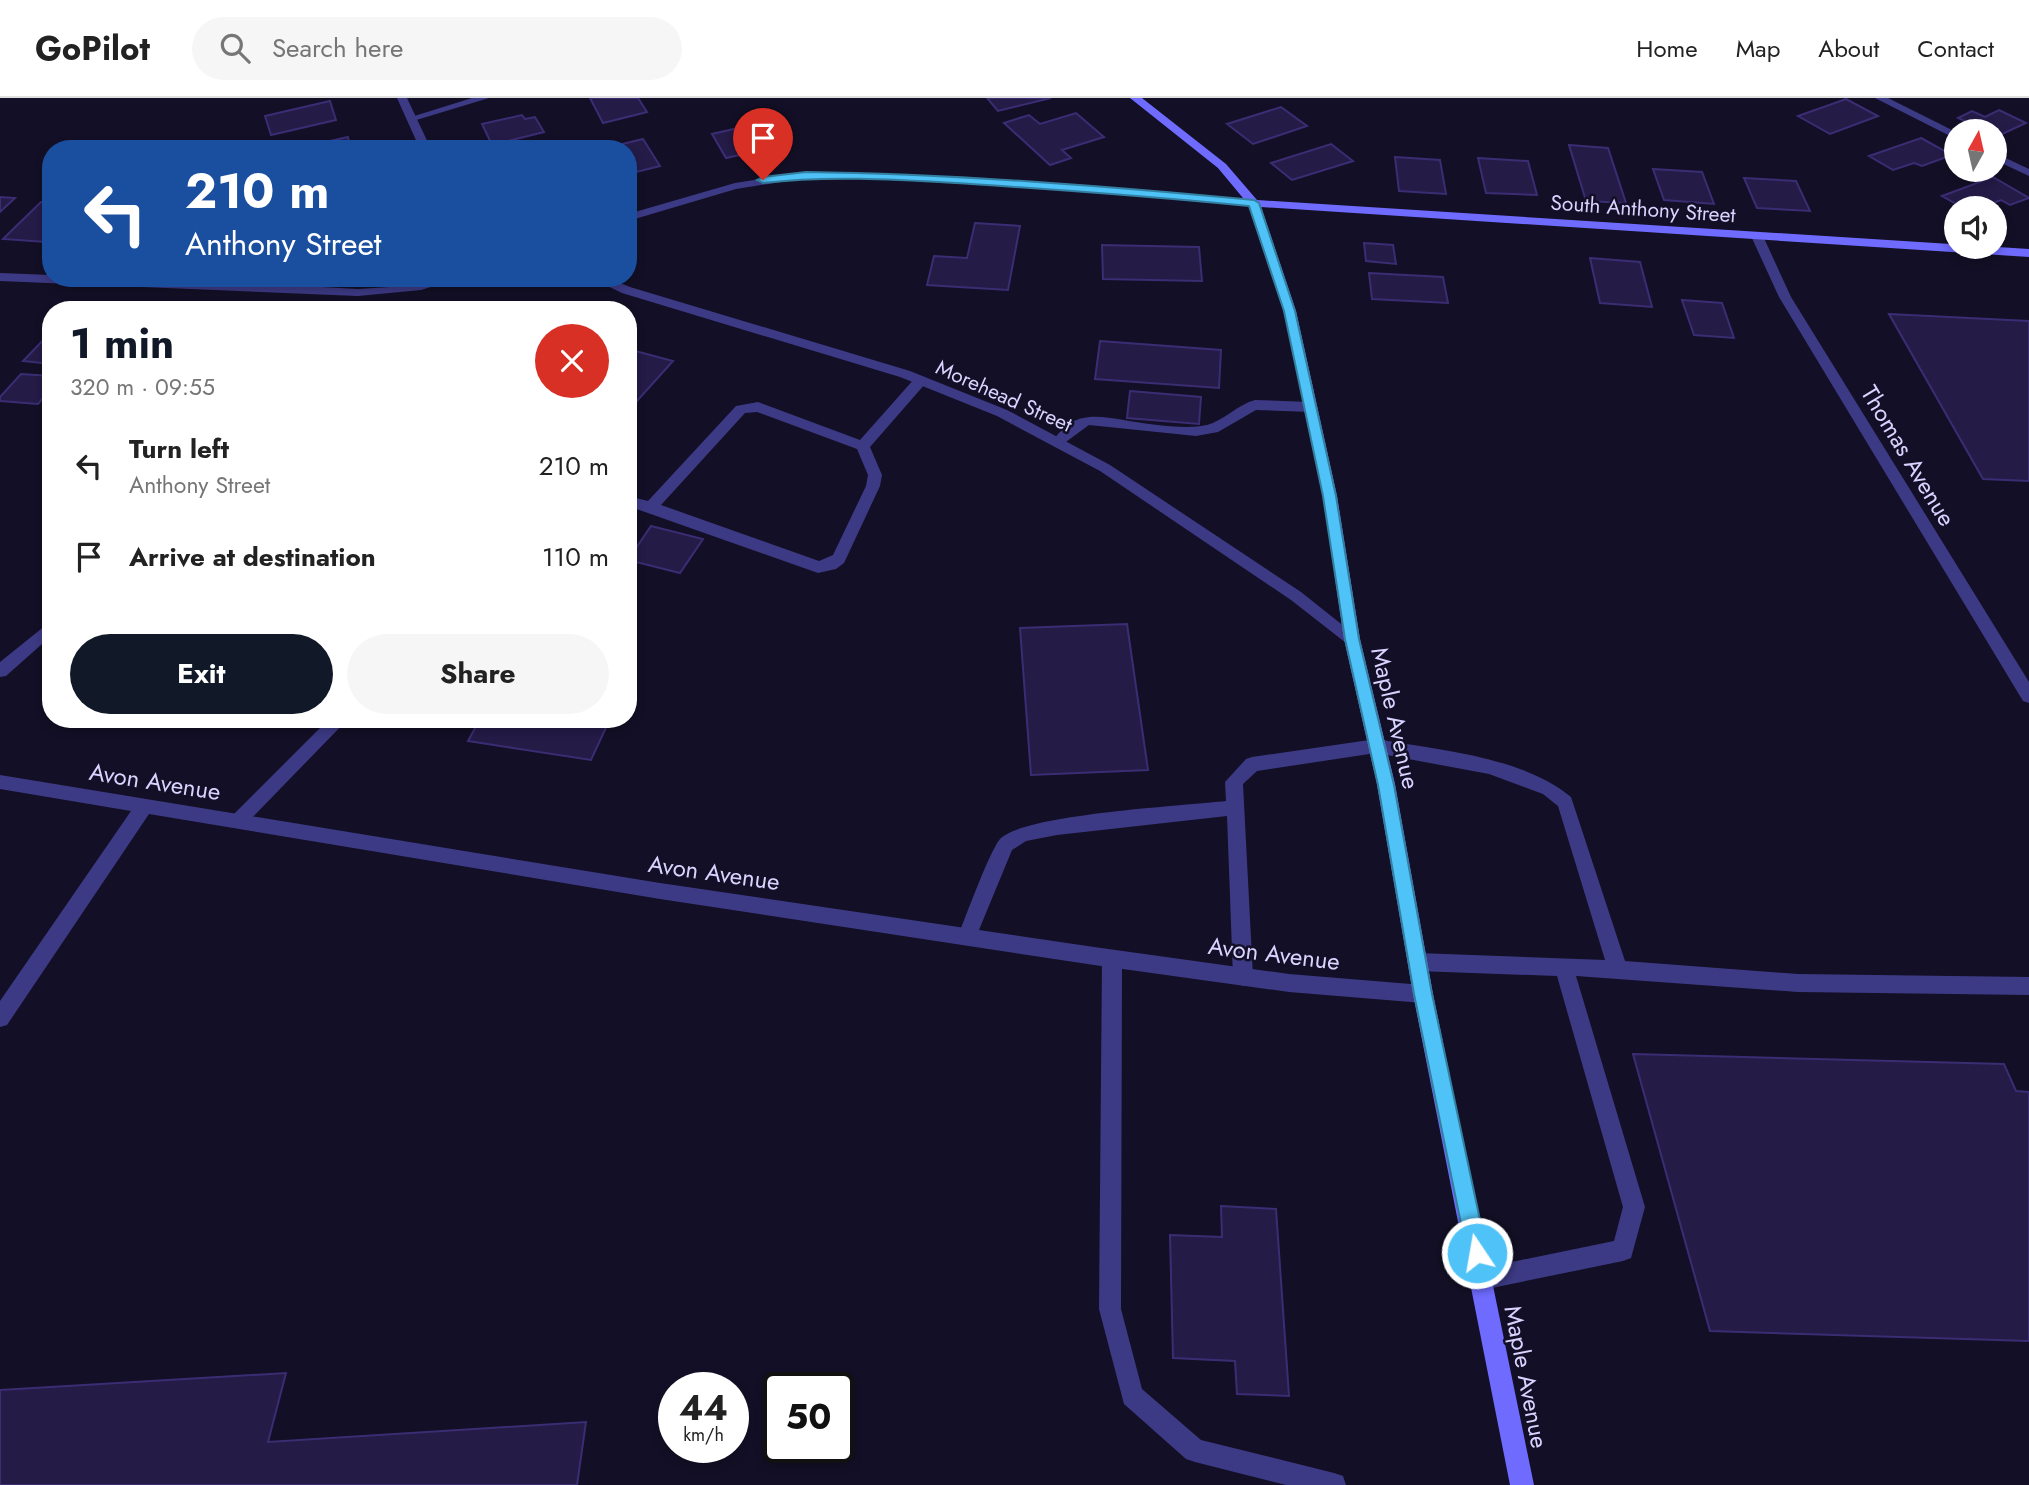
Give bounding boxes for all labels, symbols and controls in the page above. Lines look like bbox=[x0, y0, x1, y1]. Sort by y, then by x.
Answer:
search box bbox=[192, 17, 682, 80]
text: GoPilot bbox=[35, 25, 150, 72]
icon: search bbox=[216, 29, 254, 67]
text: Search here bbox=[272, 29, 403, 67]
text: Home bbox=[1636, 31, 1698, 66]
text: Map bbox=[1736, 31, 1780, 66]
text: About bbox=[1818, 31, 1879, 66]
text: Contact bbox=[1917, 31, 1994, 66]
pin bbox=[733, 108, 793, 180]
icon: arrive bbox=[744, 119, 782, 157]
north arrow bbox=[1944, 119, 2007, 182]
map controls bbox=[1944, 119, 2007, 259]
text: 210 m bbox=[185, 156, 329, 226]
icon: left bbox=[70, 168, 161, 259]
street label: South Anthony Street bbox=[1549, 188, 1737, 230]
button: sound bbox=[1944, 196, 2007, 259]
text: Anthony Street bbox=[185, 221, 382, 267]
text: 1 min bbox=[70, 313, 174, 374]
button: close bbox=[535, 324, 609, 398]
street label: Morehead Street bbox=[931, 353, 1077, 439]
text: 320 m · 09:55 bbox=[70, 370, 215, 404]
street label: Thomas Avenue bbox=[1853, 379, 1964, 533]
text: Turn left bbox=[129, 430, 229, 468]
icon: left bbox=[70, 447, 108, 485]
text: 210 m bbox=[539, 447, 609, 485]
text: Anthony Street bbox=[129, 468, 270, 502]
icon: arrive bbox=[70, 538, 108, 576]
text: Arrive at destination bbox=[129, 538, 376, 576]
text: 110 m bbox=[542, 538, 609, 576]
button: Exit bbox=[70, 634, 333, 714]
button: Share bbox=[347, 634, 609, 714]
street label: Maple Avenue bbox=[1362, 644, 1429, 792]
street label: Avon Avenue bbox=[87, 754, 223, 809]
street label: Avon Avenue bbox=[646, 846, 782, 899]
street label: Avon Avenue bbox=[1206, 928, 1342, 979]
position arrow bbox=[1440, 1216, 1514, 1290]
street label: Maple Avenue bbox=[1496, 1303, 1557, 1451]
speed limit sign: 50 bbox=[763, 1372, 854, 1463]
text: 44 bbox=[679, 1383, 728, 1433]
text: km/h bbox=[683, 1422, 724, 1448]

